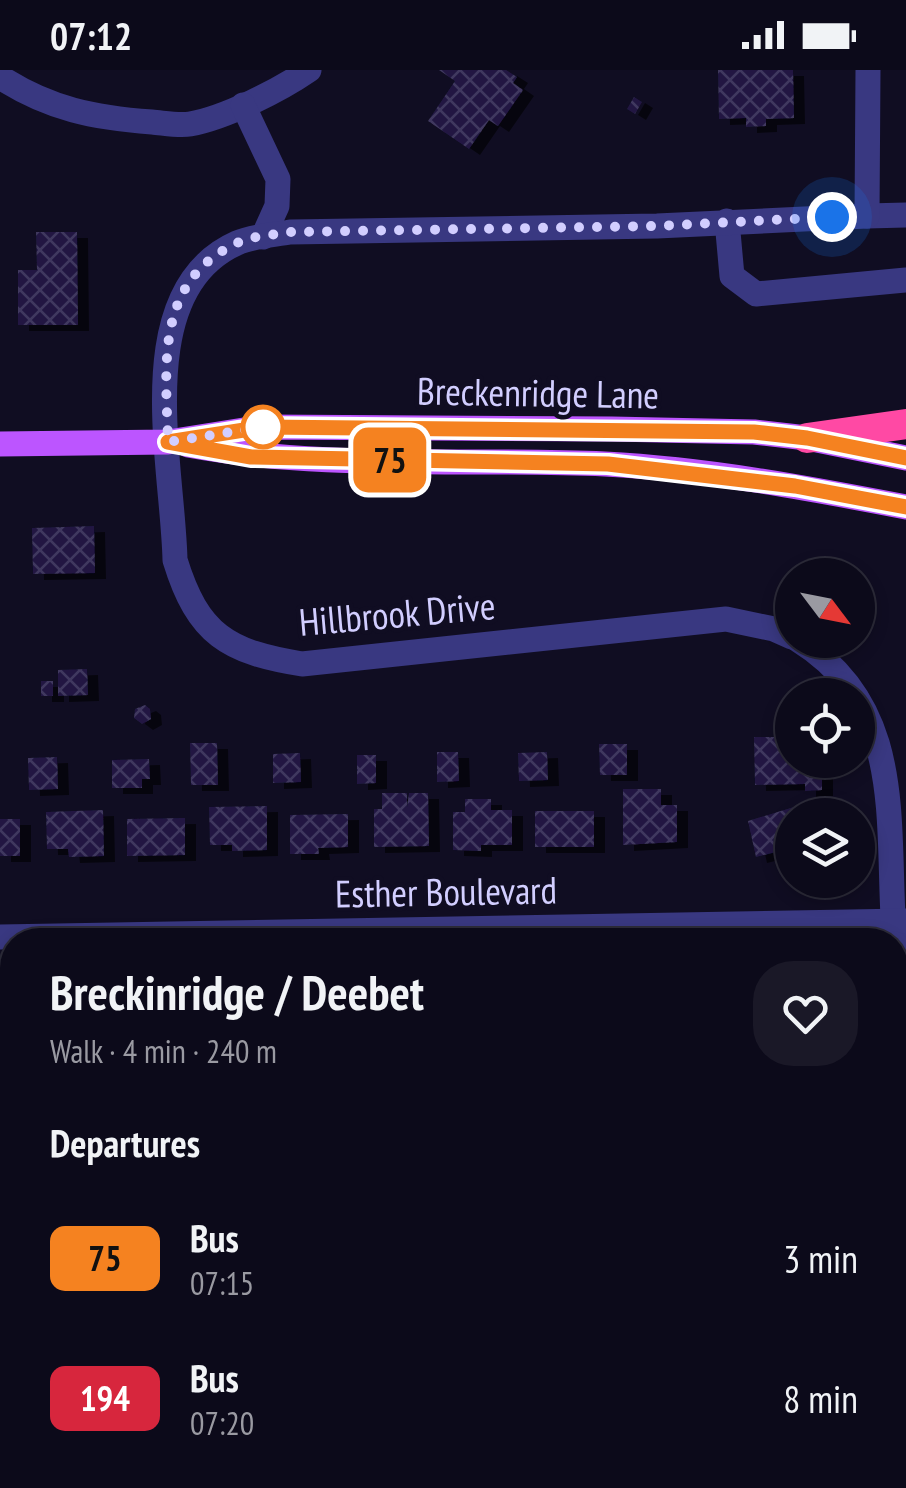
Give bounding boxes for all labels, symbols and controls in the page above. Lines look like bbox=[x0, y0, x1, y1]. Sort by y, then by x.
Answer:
text: 07:12 bbox=[50, 11, 132, 60]
your location bbox=[807, 192, 857, 242]
street label: Breckenridge Lane bbox=[417, 365, 659, 419]
unlabelled marker bbox=[242, 406, 284, 448]
line badge: 75 bbox=[345, 428, 435, 492]
text: 75 bbox=[373, 437, 407, 483]
north arrow bbox=[775, 558, 875, 658]
map controls bbox=[775, 558, 875, 898]
street label: Hillbrook Drive bbox=[297, 580, 497, 646]
button: locate bbox=[775, 678, 875, 778]
button: layers bbox=[775, 798, 875, 898]
street label: Esther Boulevard bbox=[335, 865, 557, 917]
text: Breckinridge / Deebet bbox=[50, 961, 424, 1023]
button: heart bbox=[753, 961, 858, 1066]
text: Walk · 4 min · 240 m bbox=[50, 1030, 277, 1072]
text: Departures bbox=[50, 1118, 200, 1167]
text: Bus bbox=[190, 1213, 239, 1262]
text: 3 min bbox=[783, 1234, 858, 1283]
text: 75 bbox=[88, 1235, 122, 1281]
text: 07:15 bbox=[190, 1262, 254, 1304]
text: Bus bbox=[190, 1353, 239, 1402]
text: 8 min bbox=[783, 1374, 858, 1423]
text: 194 bbox=[80, 1375, 130, 1421]
text: 07:20 bbox=[190, 1402, 254, 1444]

